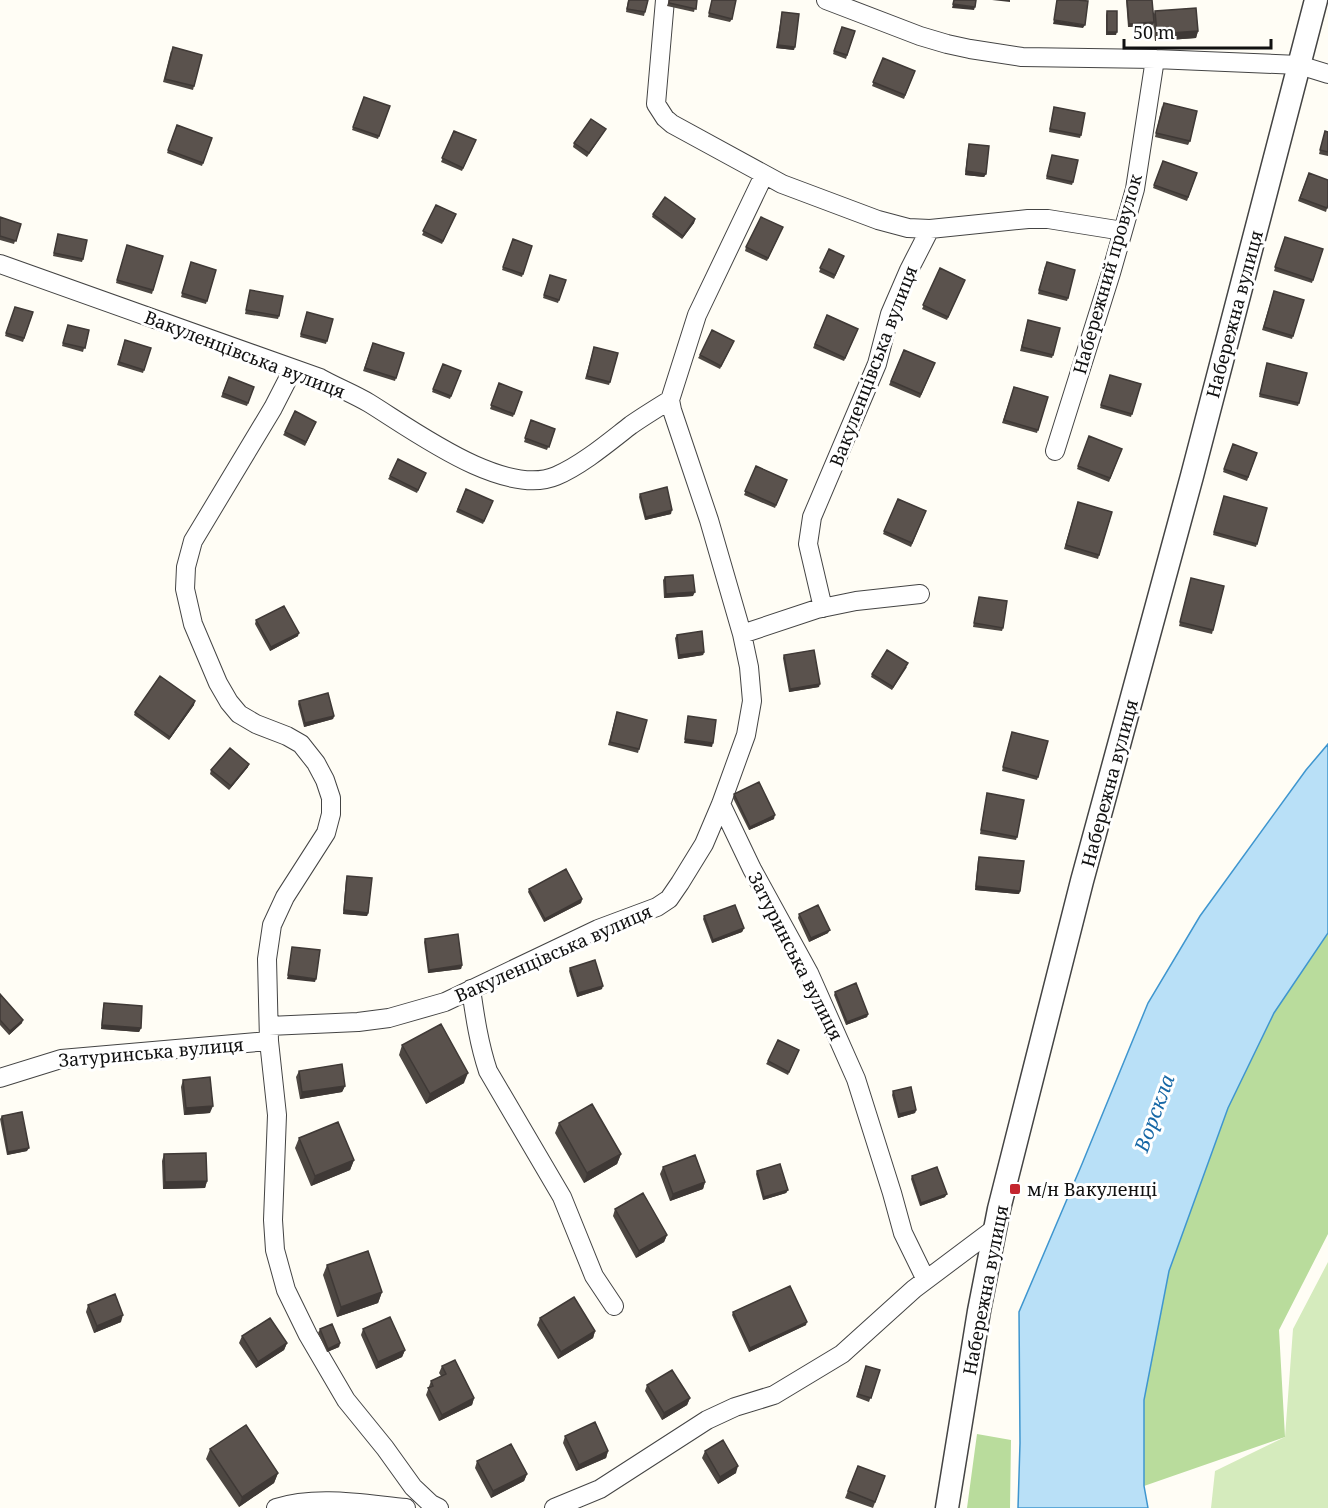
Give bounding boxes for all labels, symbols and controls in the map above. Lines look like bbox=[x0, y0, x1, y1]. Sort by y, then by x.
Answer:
scale bar bbox=[1124, 12, 1271, 50]
text: 50 m bbox=[1133, 20, 1175, 44]
street label: Набережний провулок bbox=[1067, 171, 1147, 377]
street label: Набережна вулиця bbox=[1200, 227, 1268, 401]
street label: Вакуленцівська вулиця bbox=[824, 262, 922, 470]
street label: Вакуленцівська вулиця bbox=[141, 305, 349, 403]
street label: Набережна вулиця bbox=[1075, 696, 1143, 870]
street label: Затуринська вулиця bbox=[743, 868, 849, 1044]
street label: Вакуленцівська вулиця bbox=[451, 899, 655, 1007]
street label: Затуринська вулиця bbox=[57, 1032, 245, 1072]
water label: Ворскла bbox=[1127, 1071, 1180, 1156]
place label: м/н Вакуленці bbox=[1027, 1177, 1158, 1201]
marker: м/н Вакуленці bbox=[1008, 1182, 1022, 1196]
street label: Набережна вулиця bbox=[957, 1203, 1013, 1377]

